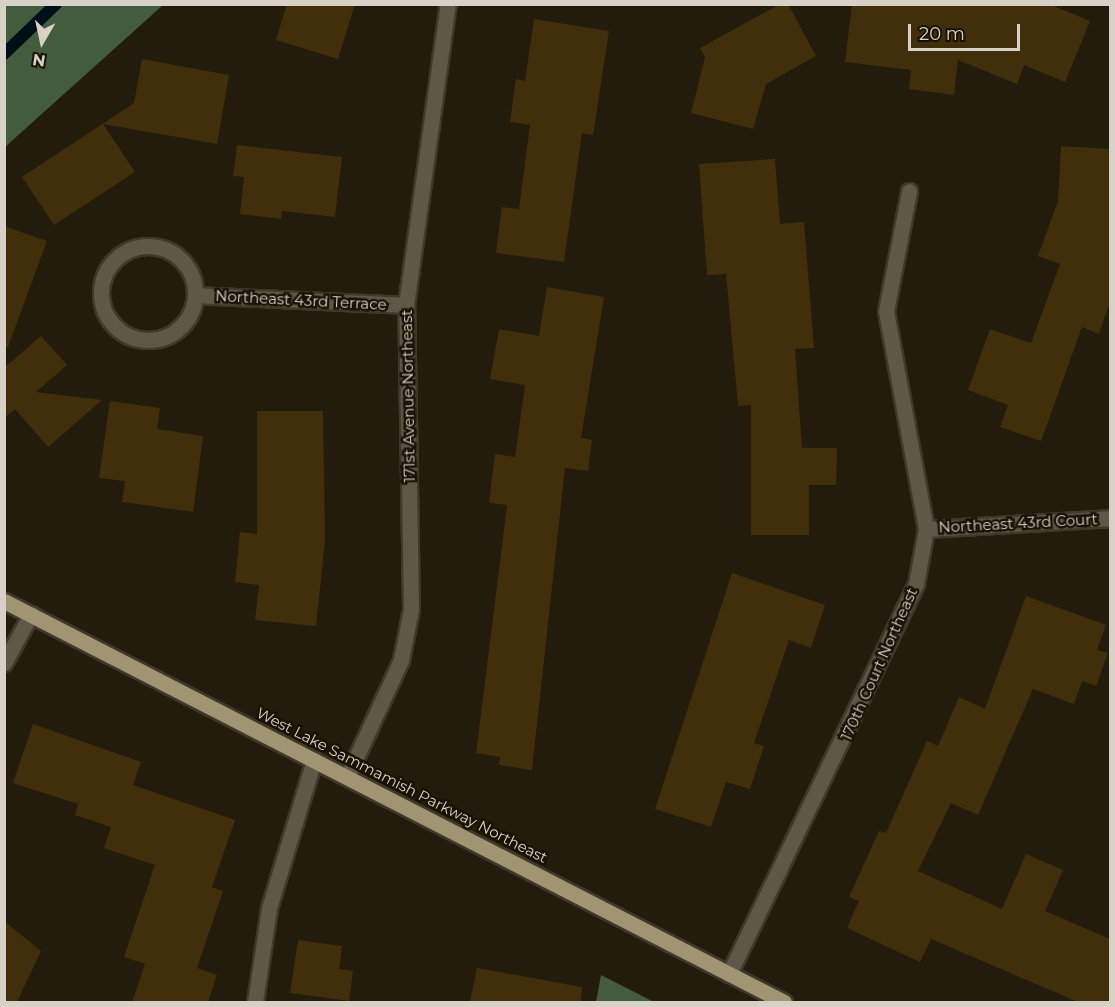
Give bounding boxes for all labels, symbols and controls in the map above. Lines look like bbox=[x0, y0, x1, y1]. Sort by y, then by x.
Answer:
north arrow bbox=[12, 12, 72, 72]
scale bar bbox=[911, 12, 1024, 50]
text: 20 m bbox=[919, 23, 965, 45]
text: N bbox=[31, 50, 47, 71]
street label: Northeast 43rd Terrace bbox=[215, 287, 387, 313]
street label: 171st Avenue Northeast bbox=[397, 309, 419, 483]
street label: Northeast 43rd Court bbox=[938, 510, 1098, 536]
street label: 170th Court Northeast bbox=[837, 585, 921, 743]
street label: West Lake Sammamish Parkway Northeast bbox=[253, 703, 551, 867]

